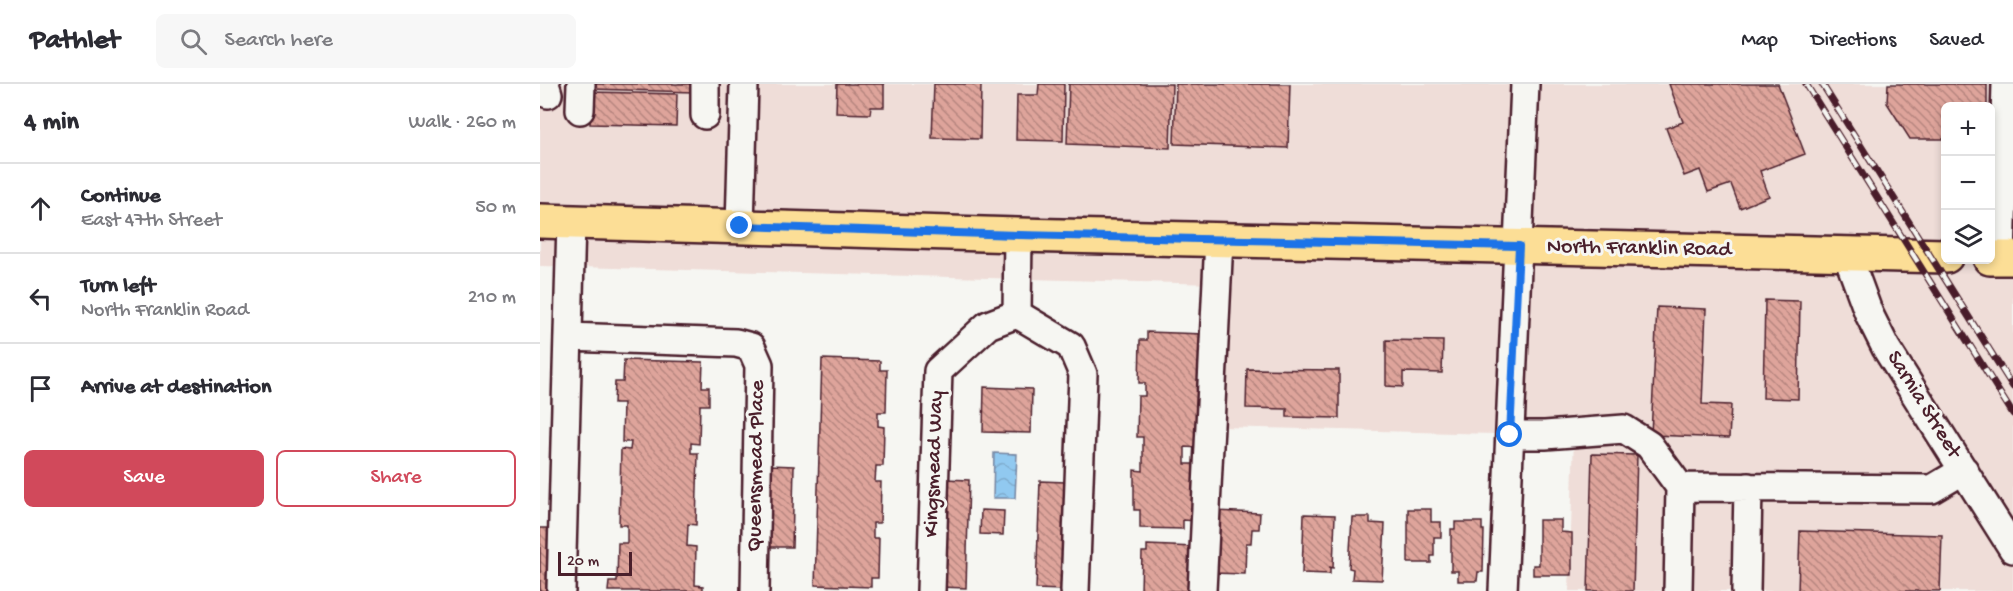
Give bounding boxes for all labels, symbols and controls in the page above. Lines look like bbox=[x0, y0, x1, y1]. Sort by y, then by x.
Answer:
search box bbox=[156, 14, 576, 68]
text: Pathlet bbox=[30, 25, 120, 58]
icon: search bbox=[177, 25, 210, 58]
text: Search here bbox=[225, 28, 333, 54]
text: Map bbox=[1741, 29, 1778, 54]
text: Directions bbox=[1811, 29, 1896, 54]
text: Saved bbox=[1929, 29, 1983, 54]
map controls bbox=[1941, 102, 1995, 264]
button: + bbox=[1941, 102, 1995, 156]
text: 4 min bbox=[24, 108, 79, 139]
text: Walk · 260 m bbox=[409, 112, 516, 135]
button: − bbox=[1941, 156, 1995, 210]
text: Continue bbox=[81, 184, 161, 210]
icon: ahead bbox=[24, 192, 57, 225]
text: 50 m bbox=[475, 197, 516, 220]
text: East 47th Street bbox=[81, 210, 222, 233]
button: layers bbox=[1941, 210, 1995, 264]
route end bbox=[726, 212, 752, 238]
street label: North Franklin Road bbox=[1547, 234, 1734, 264]
text: Turn left bbox=[81, 274, 155, 300]
icon: left bbox=[24, 282, 57, 315]
text: 210 m bbox=[468, 287, 516, 310]
text: North Franklin Road bbox=[81, 300, 249, 323]
street label: Sarnia Street bbox=[1880, 347, 1967, 465]
icon: arrive bbox=[24, 372, 57, 405]
text: Arrive at destination bbox=[81, 375, 271, 401]
street label: Queensmead Place bbox=[743, 379, 772, 552]
street label: Kingsmead Way bbox=[919, 390, 951, 538]
route start bbox=[1496, 421, 1522, 447]
button: Save bbox=[24, 450, 264, 507]
button: Share bbox=[276, 450, 516, 507]
scale bar bbox=[558, 549, 632, 576]
text: 20 m bbox=[567, 553, 599, 572]

